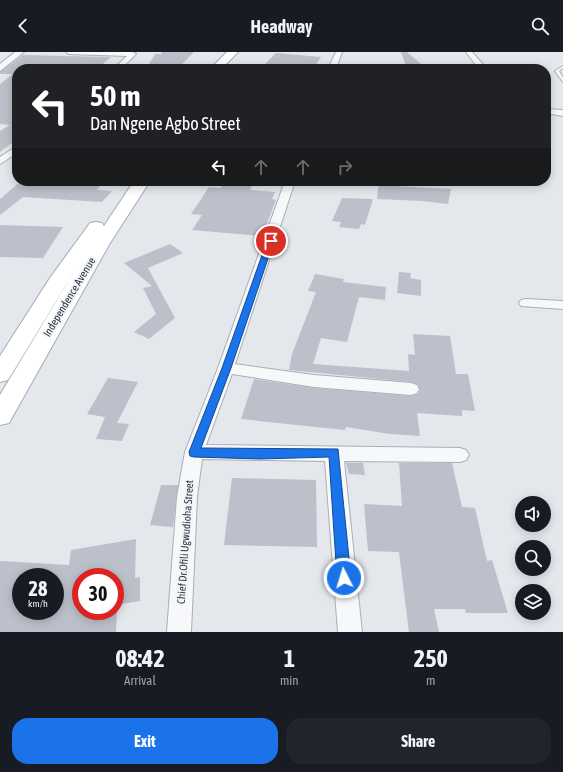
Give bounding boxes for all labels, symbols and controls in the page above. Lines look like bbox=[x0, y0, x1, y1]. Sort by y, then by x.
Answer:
icon: back bbox=[12, 15, 34, 37]
icon: search bbox=[529, 15, 551, 37]
text: Headway bbox=[251, 16, 312, 37]
icon: left bbox=[24, 80, 76, 132]
text: 50 m bbox=[90, 80, 140, 112]
text: Dan Ngene Agbo Street bbox=[90, 113, 241, 134]
icon: left bbox=[208, 156, 230, 178]
icon: ahead bbox=[250, 156, 272, 178]
icon: ahead bbox=[292, 156, 314, 178]
icon: right bbox=[334, 156, 356, 178]
pin bbox=[254, 224, 288, 258]
icon: arrive bbox=[260, 230, 282, 252]
street label: Independence Avenue bbox=[41, 255, 97, 339]
street label: Chief Dr.Ofili Ugwudioha Street bbox=[175, 480, 195, 604]
map controls bbox=[515, 496, 551, 620]
button: sound bbox=[515, 496, 551, 532]
button: search bbox=[515, 540, 551, 576]
position arrow bbox=[323, 557, 365, 599]
speed limit sign: 30 bbox=[72, 568, 124, 620]
text: 28 bbox=[29, 577, 47, 600]
button: layers bbox=[515, 584, 551, 620]
text: km/h bbox=[28, 598, 48, 609]
text: 08:42 bbox=[115, 645, 165, 672]
text: 1 bbox=[284, 645, 295, 672]
text: 250 bbox=[414, 645, 448, 672]
text: Arrival bbox=[124, 673, 156, 688]
text: min bbox=[280, 673, 299, 688]
text: m bbox=[426, 673, 435, 688]
button: Exit bbox=[12, 718, 278, 764]
button: Share bbox=[286, 718, 551, 764]

